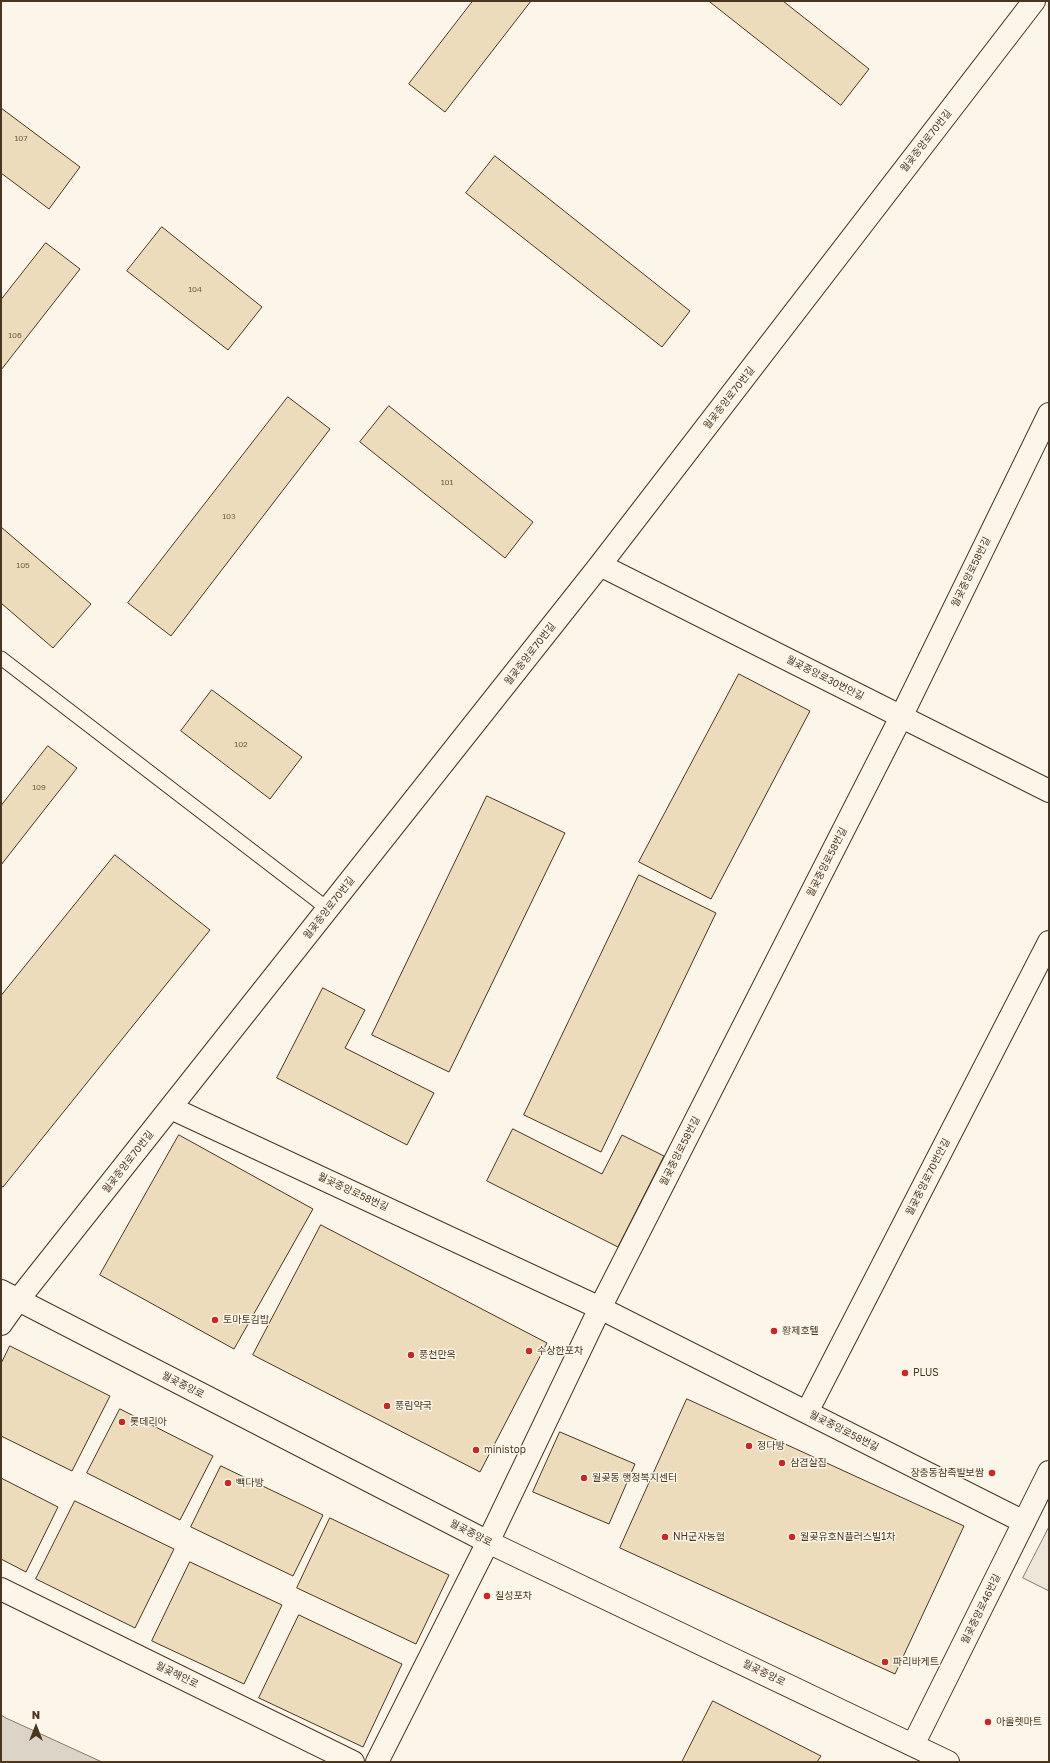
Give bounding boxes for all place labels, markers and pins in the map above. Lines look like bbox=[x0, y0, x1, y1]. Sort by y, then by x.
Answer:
place label: 토마토김밥 bbox=[223, 1314, 269, 1326]
marker: 토마토김밥 bbox=[210, 1315, 220, 1325]
place label: 황제호텔 bbox=[782, 1325, 819, 1337]
marker: 황제호텔 bbox=[769, 1326, 779, 1336]
place label: 수상한포차 bbox=[537, 1345, 583, 1357]
marker: 수상한포차 bbox=[524, 1346, 534, 1356]
place label: 풍천만옥 bbox=[419, 1349, 456, 1361]
marker: 풍천만옥 bbox=[406, 1350, 416, 1360]
place label: PLUS bbox=[913, 1367, 939, 1379]
marker: PLUS bbox=[900, 1368, 910, 1378]
place label: 풍림약국 bbox=[395, 1400, 432, 1412]
marker: 풍림약국 bbox=[382, 1401, 392, 1411]
place label: 롯데리아 bbox=[130, 1416, 167, 1428]
marker: 롯데리아 bbox=[117, 1417, 127, 1427]
place label: 정다방 bbox=[757, 1440, 785, 1452]
marker: 정다방 bbox=[744, 1441, 754, 1451]
place label: ministop bbox=[484, 1444, 526, 1456]
marker: ministop bbox=[471, 1445, 481, 1455]
place label: 삼겹살집 bbox=[790, 1457, 827, 1469]
marker: 삼겹살집 bbox=[777, 1458, 787, 1468]
place label: 장충동참족발보쌈 bbox=[910, 1467, 984, 1479]
marker: 장충동참족발보쌈 bbox=[987, 1468, 997, 1478]
place label: 월곶동 행정복지센터 bbox=[592, 1472, 677, 1484]
marker: 월곶동 행정복지센터 bbox=[579, 1473, 589, 1483]
place label: 빽다방 bbox=[236, 1477, 264, 1489]
marker: 빽다방 bbox=[223, 1478, 233, 1488]
place label: NH군자농협 bbox=[673, 1531, 725, 1543]
place label: 월곶유호N플러스빌1차 bbox=[800, 1531, 895, 1543]
marker: NH군자농협 bbox=[660, 1532, 670, 1542]
marker: 월곶유호N플러스빌1차 bbox=[787, 1532, 797, 1542]
place label: 칠성포차 bbox=[495, 1590, 532, 1602]
marker: 칠성포차 bbox=[482, 1591, 492, 1601]
place label: 파리바게트 bbox=[893, 1656, 939, 1668]
marker: 파리바게트 bbox=[880, 1657, 890, 1667]
place label: 아울렛마트 bbox=[996, 1716, 1042, 1728]
marker: 아울렛마트 bbox=[983, 1717, 993, 1727]

